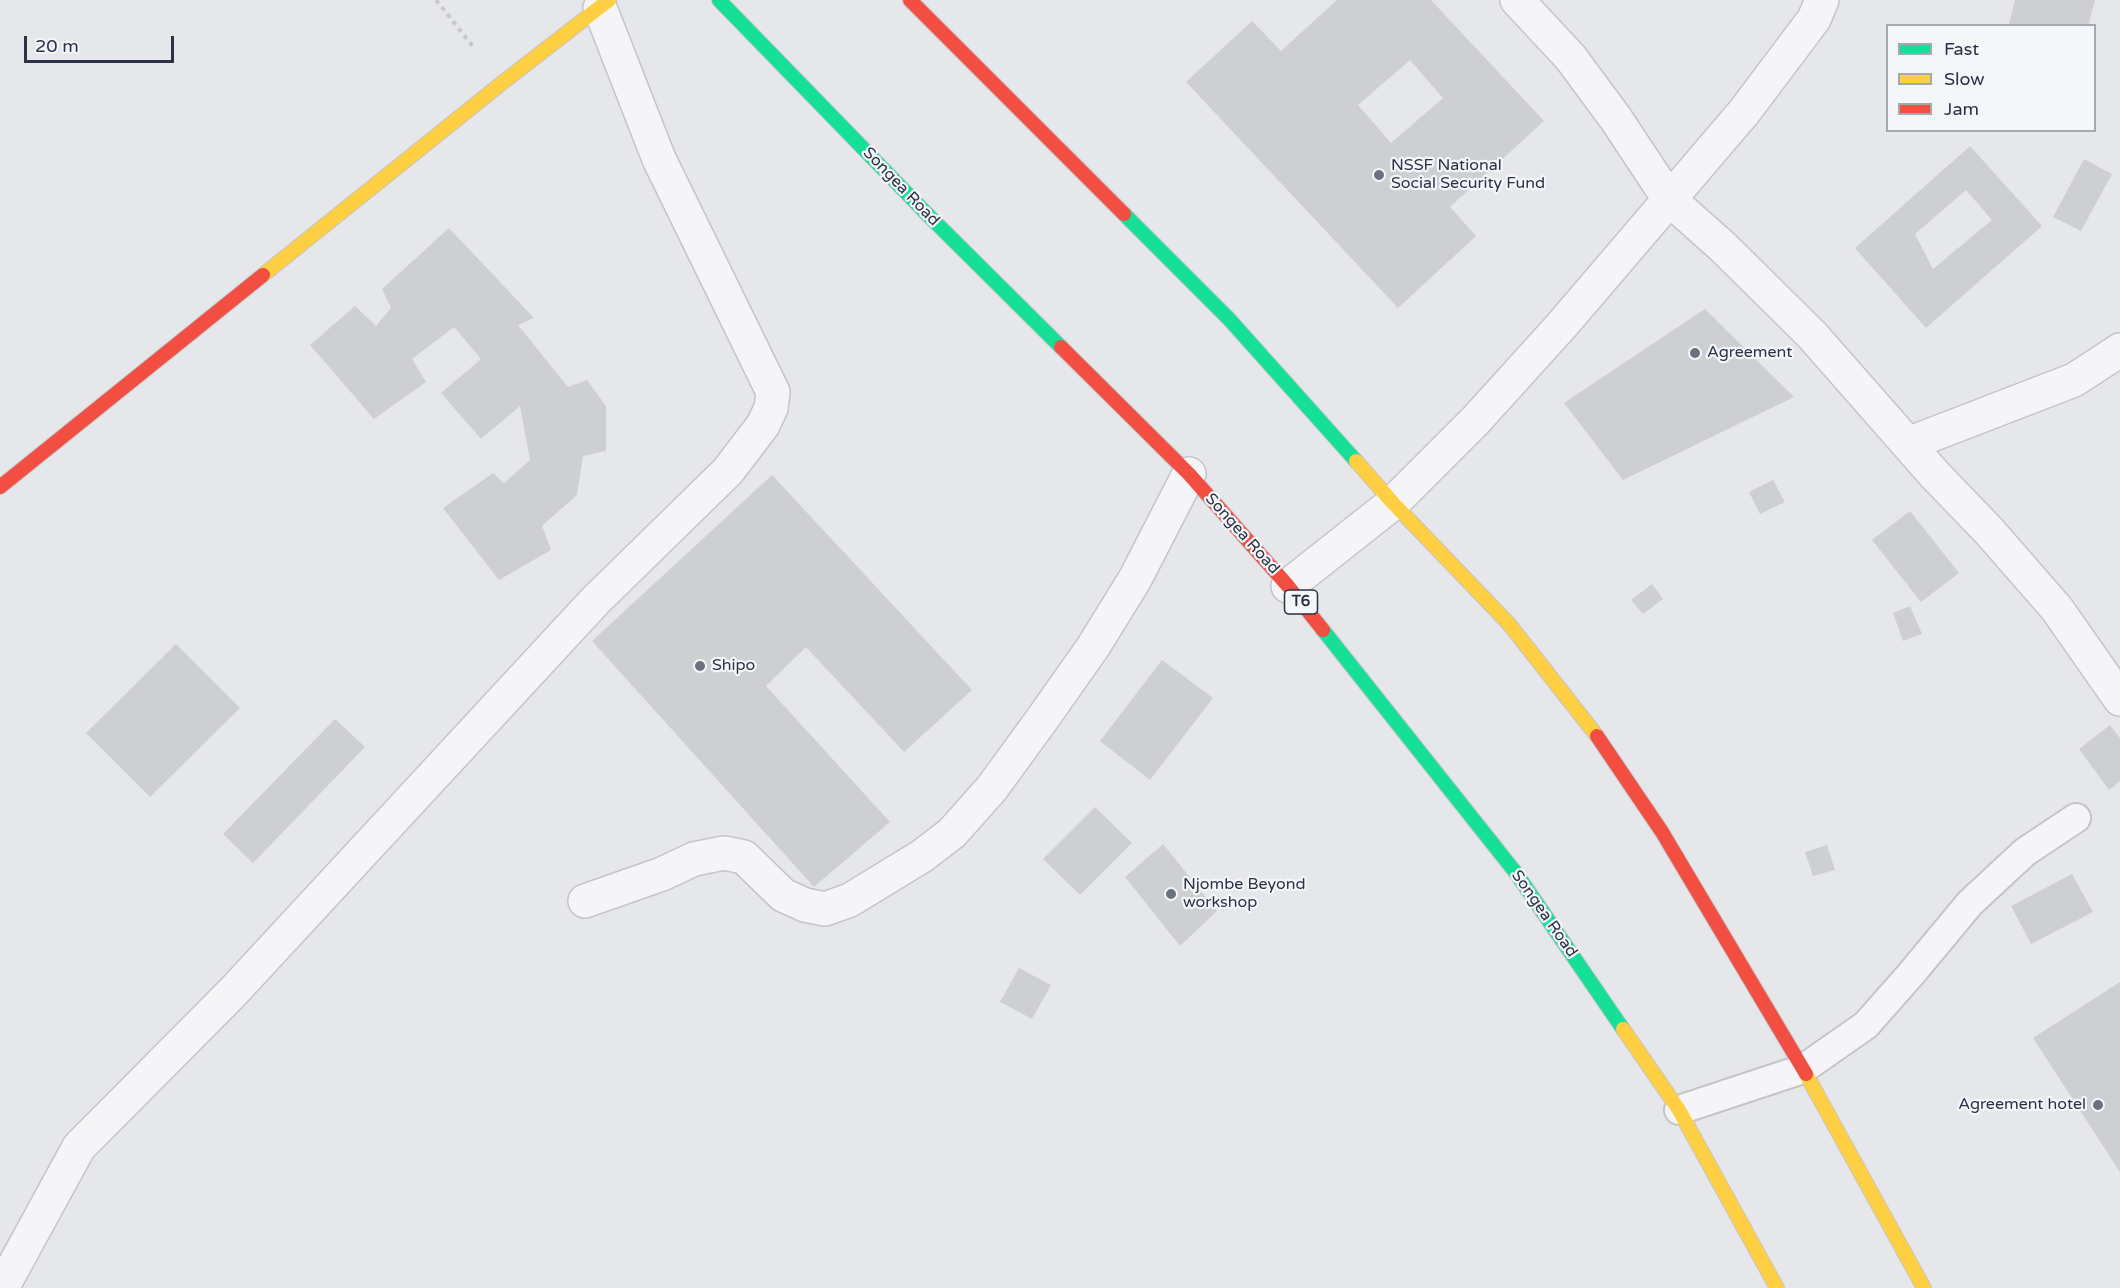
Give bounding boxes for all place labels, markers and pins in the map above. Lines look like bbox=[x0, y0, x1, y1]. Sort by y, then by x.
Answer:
place label: NSSF National Social Security Fund bbox=[1391, 156, 1545, 194]
marker: NSSF National Social Security Fund bbox=[1372, 168, 1386, 182]
place label: Agreement bbox=[1707, 343, 1792, 363]
marker: Agreement bbox=[1688, 346, 1702, 360]
place label: Shipo bbox=[712, 656, 755, 676]
marker: Shipo bbox=[693, 659, 707, 673]
place label: Njombe Beyond workshop bbox=[1183, 875, 1306, 913]
marker: Njombe Beyond workshop bbox=[1164, 887, 1178, 901]
place label: Agreement hotel bbox=[1958, 1095, 2086, 1115]
marker: Agreement hotel bbox=[2091, 1098, 2105, 1112]

